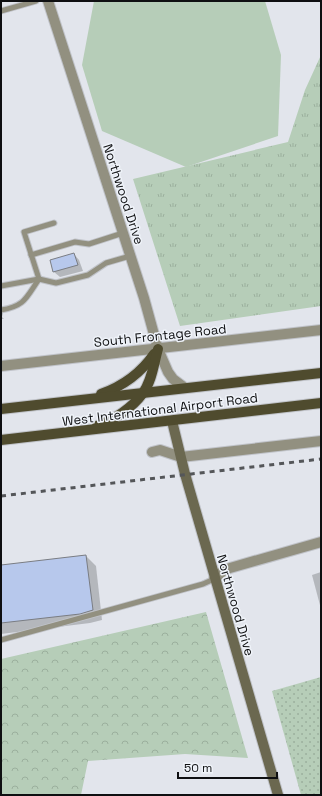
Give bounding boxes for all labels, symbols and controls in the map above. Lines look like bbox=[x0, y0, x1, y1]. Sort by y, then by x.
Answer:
street label: Northwood Drive bbox=[99, 142, 148, 247]
street label: South Frontage Road bbox=[93, 320, 227, 351]
street label: West International Airport Road bbox=[61, 389, 259, 430]
street label: Northwood Drive bbox=[213, 552, 258, 658]
scale bar bbox=[178, 754, 277, 780]
text: 50 m bbox=[184, 760, 212, 776]

